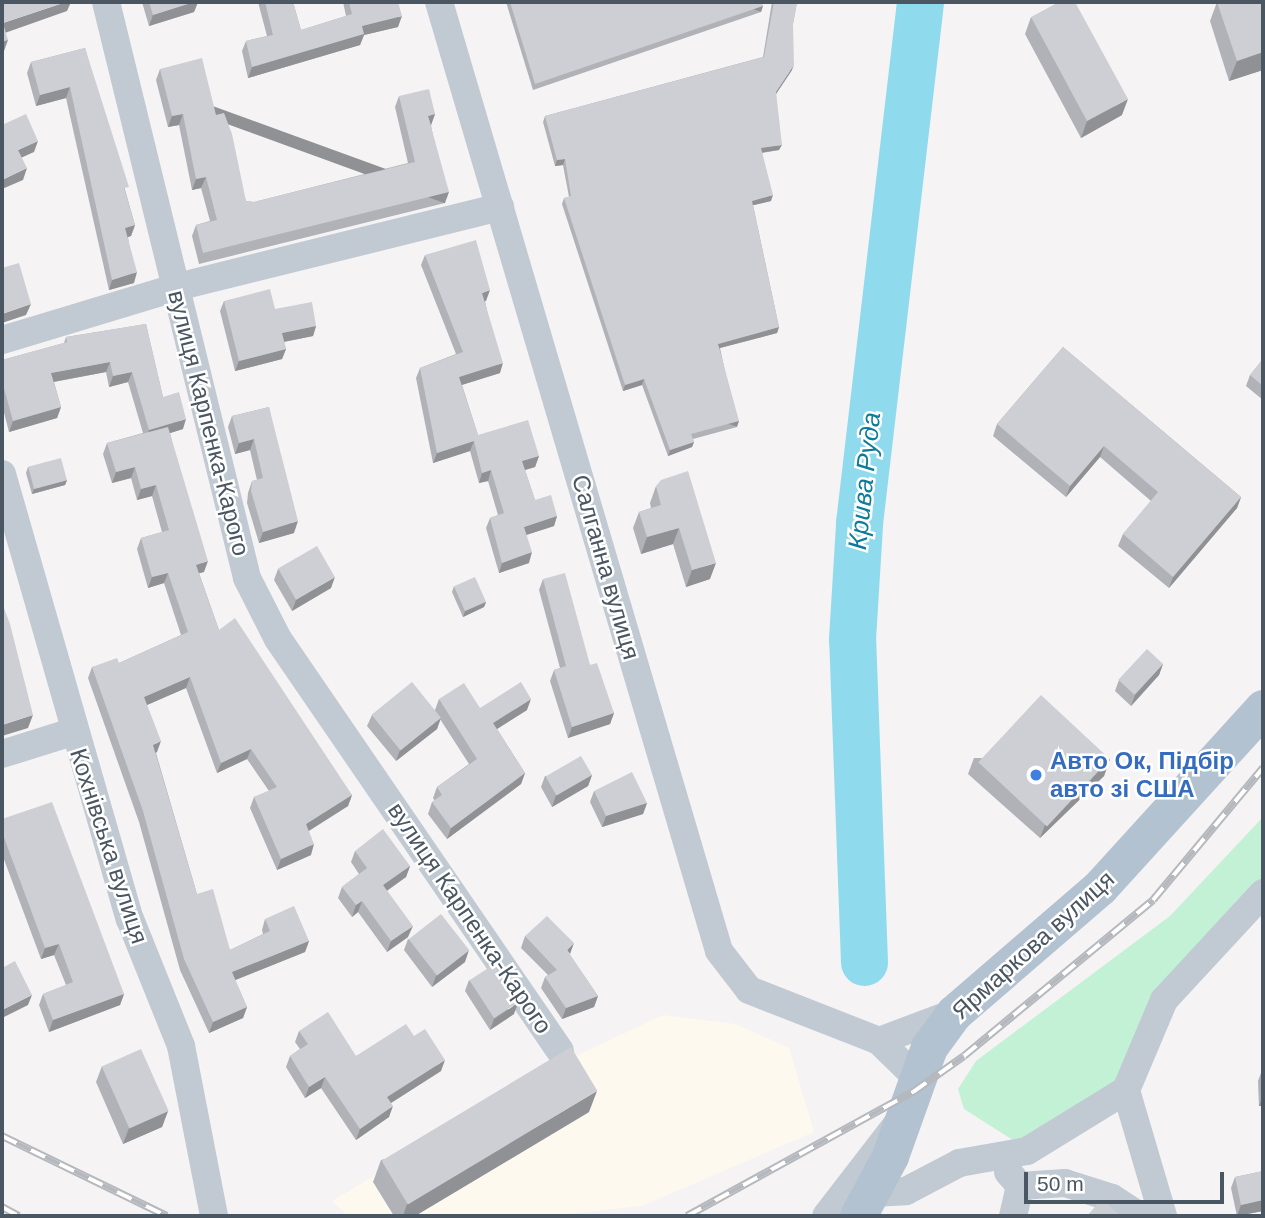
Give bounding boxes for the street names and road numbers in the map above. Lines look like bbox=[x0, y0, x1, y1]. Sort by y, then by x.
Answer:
street label: вулиця Карпенка-Карого bbox=[162, 287, 256, 559]
street label: Салганна вулиця bbox=[566, 471, 646, 663]
street label: Кохнівська вулиця bbox=[64, 745, 154, 947]
street label: вулиця Карпенка-Карого bbox=[382, 797, 558, 1039]
street label: Ярмаркова вулиця bbox=[946, 865, 1120, 1025]

